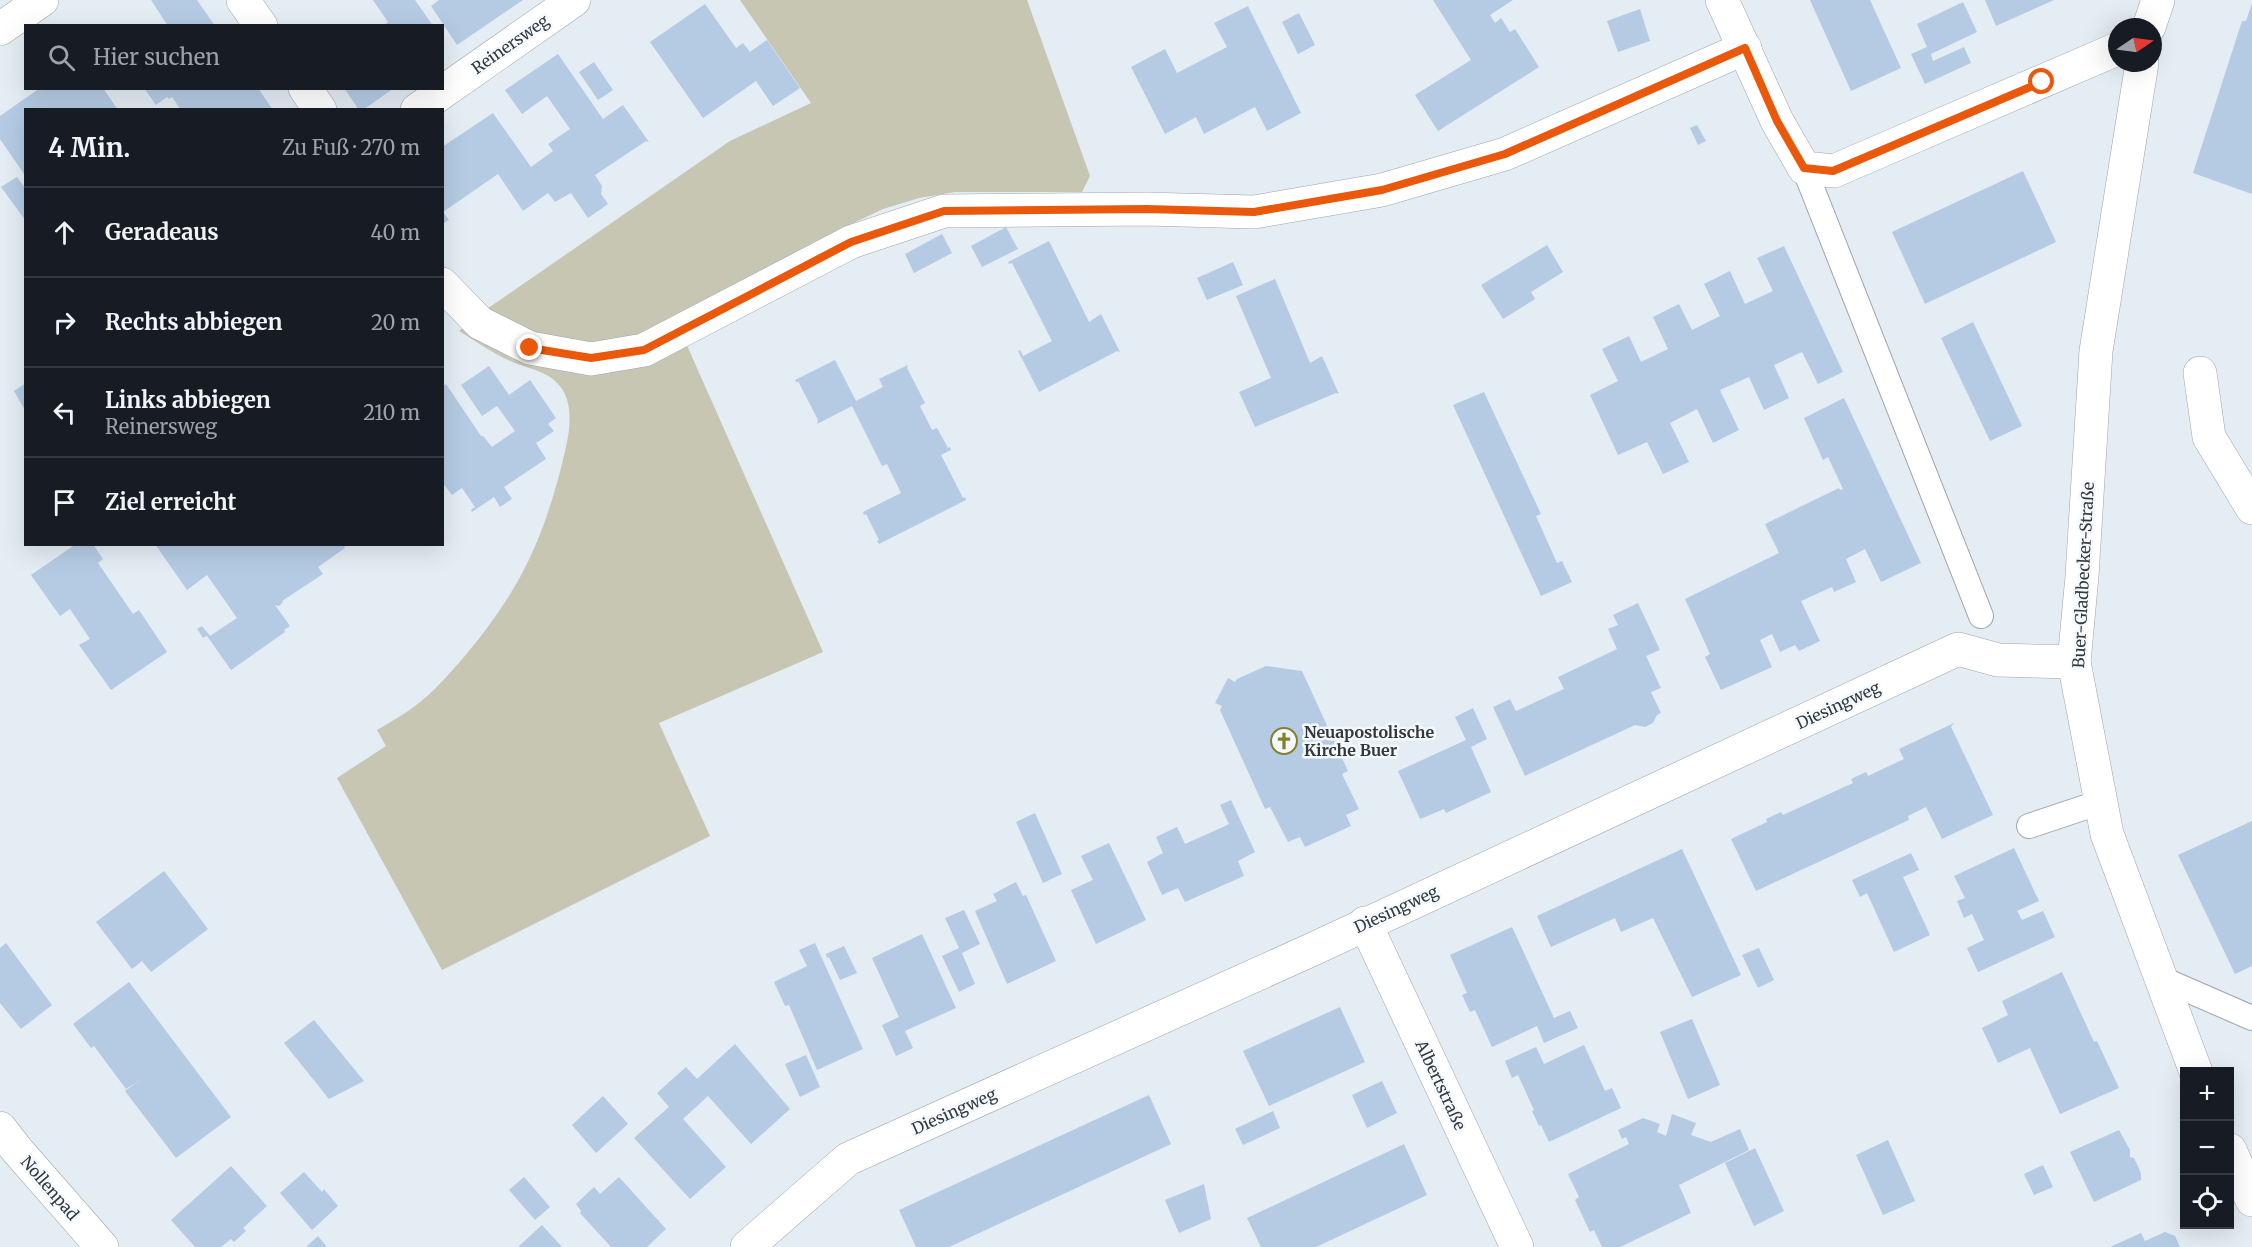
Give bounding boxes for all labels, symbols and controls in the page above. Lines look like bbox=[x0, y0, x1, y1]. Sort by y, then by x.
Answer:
street label: Reinersweg bbox=[467, 10, 553, 78]
north arrow bbox=[2108, 18, 2162, 72]
search box bbox=[24, 24, 444, 90]
icon: search bbox=[45, 41, 78, 74]
text: Hier suchen bbox=[93, 43, 220, 71]
route start bbox=[2028, 68, 2054, 94]
text: 4 Min. bbox=[48, 131, 130, 164]
text: Zu Fuß · 270 m bbox=[282, 135, 420, 160]
icon: ahead bbox=[48, 216, 81, 249]
text: Geradeaus bbox=[105, 218, 219, 246]
text: 40 m bbox=[370, 220, 420, 245]
icon: right bbox=[48, 306, 81, 339]
text: Rechts abbiegen bbox=[105, 308, 282, 336]
text: 20 m bbox=[371, 310, 420, 335]
route end bbox=[516, 334, 542, 360]
text: Links abbiegen bbox=[105, 386, 271, 414]
icon: left bbox=[48, 396, 81, 429]
text: 210 m bbox=[363, 400, 420, 425]
text: Reinersweg bbox=[105, 414, 217, 439]
street label: Buer-Gladbecker-Straße bbox=[2068, 481, 2098, 669]
icon: arrive bbox=[48, 486, 81, 519]
text: Ziel erreicht bbox=[105, 488, 236, 516]
street label: Diesingweg bbox=[1793, 677, 1884, 733]
place label: Neuapostolische Kirche Buer bbox=[1304, 722, 1434, 760]
church icon: Neuapostolische Kirche Buer bbox=[1269, 726, 1299, 756]
street label: Diesingweg bbox=[1351, 881, 1442, 937]
street label: Albertstraße bbox=[1411, 1036, 1471, 1133]
map controls bbox=[2180, 1067, 2234, 1229]
button: + bbox=[2180, 1067, 2234, 1121]
street label: Diesingweg bbox=[909, 1083, 1000, 1139]
button: − bbox=[2180, 1121, 2234, 1175]
street label: Nollenpad bbox=[17, 1152, 83, 1224]
button: locate bbox=[2180, 1175, 2234, 1229]

